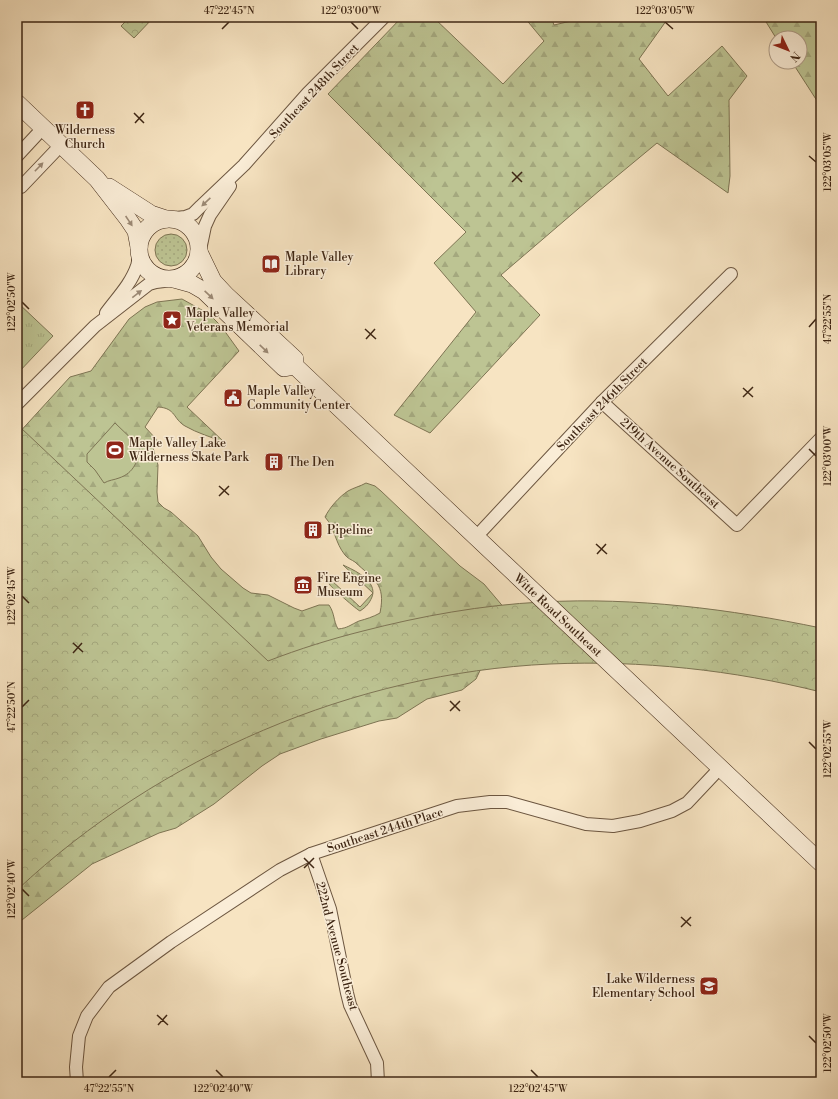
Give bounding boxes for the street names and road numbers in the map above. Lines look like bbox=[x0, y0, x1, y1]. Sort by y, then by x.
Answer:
street label: Southeast 248th Street bbox=[267, 40, 363, 142]
street label: Southeast 246th Street bbox=[554, 354, 651, 454]
street label: 219th Avenue Southeast bbox=[617, 415, 723, 513]
street label: Witte Road Southeast bbox=[510, 570, 605, 661]
street label: Southeast 244th Place bbox=[325, 805, 445, 856]
street label: 222nd Avenue Southeast bbox=[312, 880, 361, 1013]

